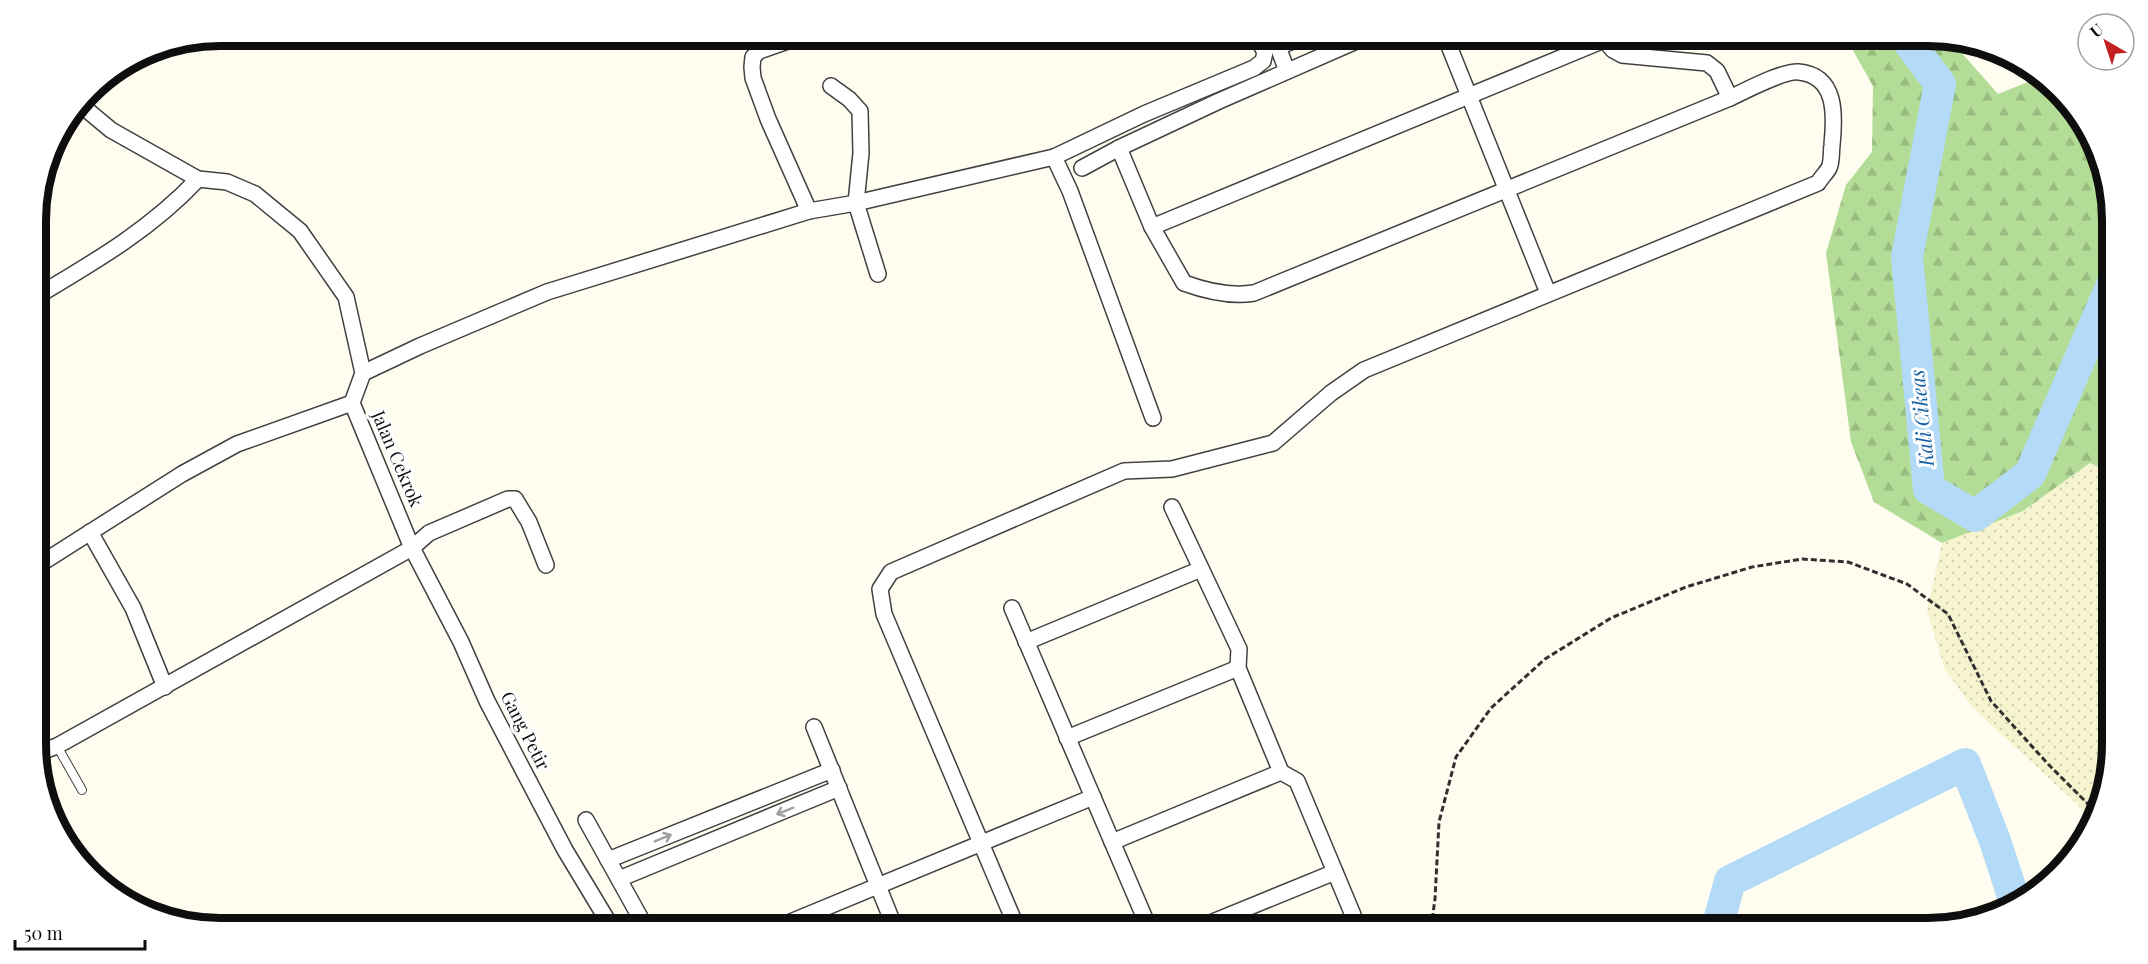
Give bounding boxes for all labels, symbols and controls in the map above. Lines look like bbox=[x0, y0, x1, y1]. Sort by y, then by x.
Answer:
north arrow bbox=[2076, 12, 2136, 72]
text: U bbox=[2085, 18, 2107, 42]
water label: Kali Cikeas bbox=[1902, 368, 1939, 469]
street label: Jalan Cekrok bbox=[366, 406, 429, 511]
street label: Gang Petir bbox=[496, 687, 556, 774]
one-way arrow bbox=[776, 806, 794, 817]
one-way arrow bbox=[653, 832, 671, 843]
scale bar bbox=[15, 913, 146, 951]
text: 50 m bbox=[24, 921, 63, 945]

